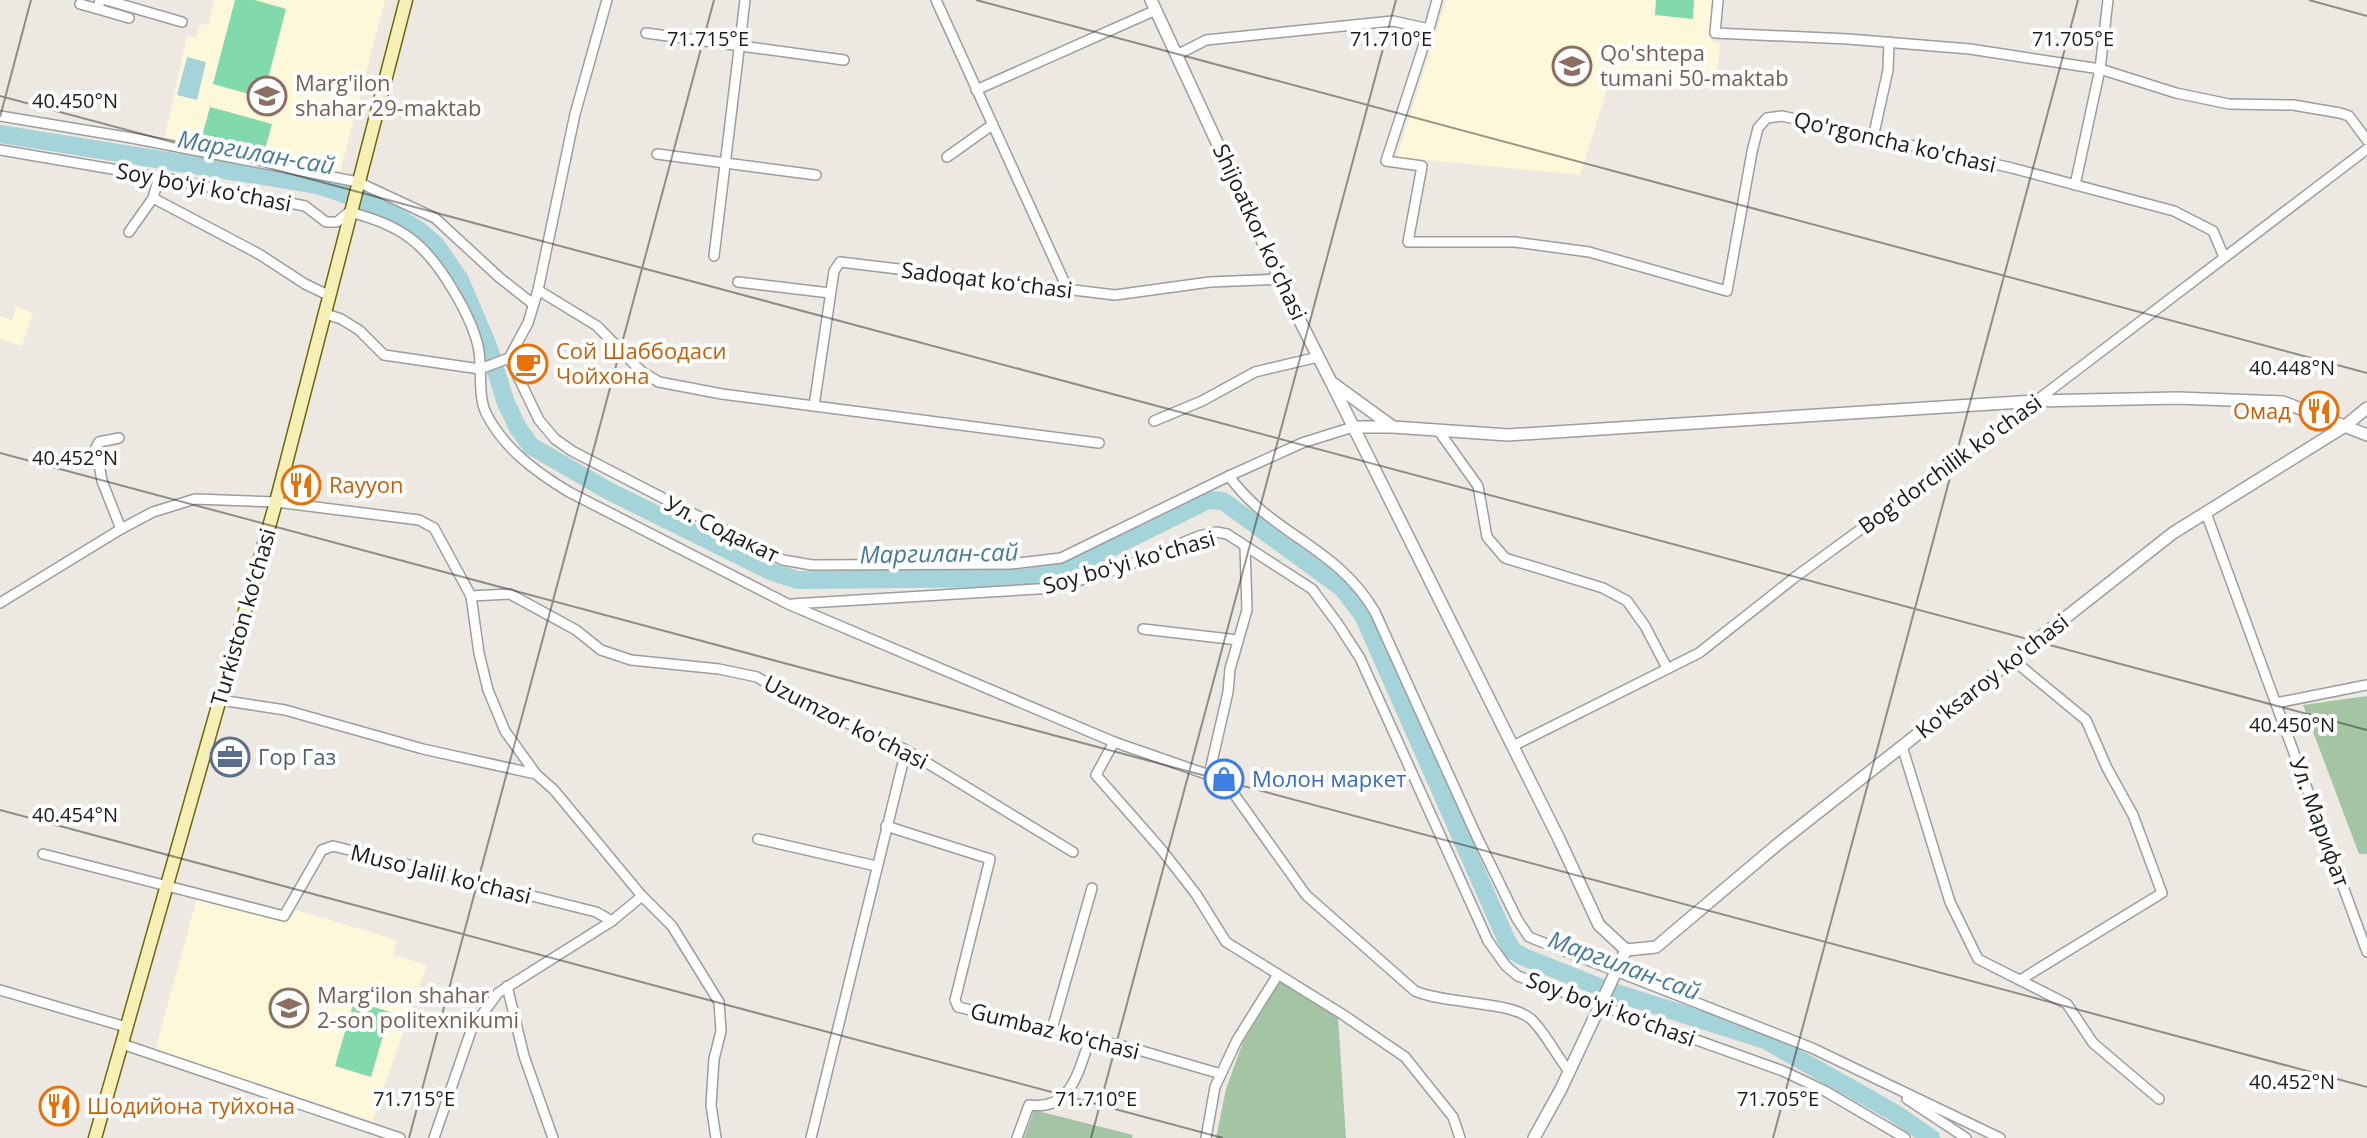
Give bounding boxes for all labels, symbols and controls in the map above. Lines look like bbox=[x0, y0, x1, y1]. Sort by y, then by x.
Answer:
text: 71.715°E bbox=[667, 25, 749, 52]
text: 71.710°E bbox=[1350, 25, 1432, 52]
text: 71.705°E bbox=[2032, 25, 2114, 52]
place label: Qo'shtepa tumani 50-maktab bbox=[1600, 37, 1789, 92]
school or university icon: Qo'shtepa tumani 50-maktab bbox=[1551, 45, 1593, 87]
place label: Marg'ilon shahar 29-maktab bbox=[295, 67, 482, 122]
school or university icon: Marg'ilon shahar 29-maktab bbox=[246, 75, 288, 117]
text: 40.450°N bbox=[32, 87, 118, 114]
street label: Qo'rgoncha ko'chasi bbox=[1791, 103, 1999, 179]
water label: Маргилан-сай bbox=[175, 121, 338, 182]
street label: Shijoatkor koʻchasi bbox=[1207, 138, 1315, 325]
street label: Soy boʻyi koʻchasi bbox=[114, 154, 294, 218]
street label: Sadoqat koʻchasi bbox=[900, 254, 1074, 304]
place label: Сой Шаббодаси Чойхона bbox=[556, 335, 727, 390]
cafe icon: Сой Шаббодаси Чойхона bbox=[507, 343, 549, 385]
text: 40.448°N bbox=[2249, 354, 2335, 381]
street label: Bog'dorchilik ko'chasi bbox=[1852, 386, 2047, 540]
restaurant icon: Омад bbox=[2298, 390, 2340, 432]
place label: Омад bbox=[2233, 395, 2291, 425]
text: 40.452°N bbox=[32, 444, 118, 471]
restaurant icon: Rayyon bbox=[280, 464, 322, 506]
place label: Rayyon bbox=[329, 469, 404, 499]
street label: Ул. Содакат bbox=[660, 488, 785, 569]
street label: Soy boʻyi koʻchasi bbox=[1039, 522, 1218, 600]
street label: Turkiston ko’chasi bbox=[202, 524, 282, 709]
water label: Маргилан-сай bbox=[859, 535, 1019, 570]
street label: Ko'ksaroy ko'chasi bbox=[1909, 606, 2074, 744]
street label: Uzumzor ko'chasi bbox=[759, 667, 934, 775]
text: 40.450°N bbox=[2249, 711, 2335, 738]
office icon: Гор Газ bbox=[209, 736, 251, 778]
place label: Гор Газ bbox=[258, 741, 336, 771]
street label: Ул. Марифат bbox=[2284, 753, 2358, 890]
shop icon: Молон маркет bbox=[1203, 758, 1245, 800]
place label: Молон маркет bbox=[1252, 763, 1406, 793]
text: 40.454°N bbox=[32, 801, 118, 828]
street label: Muso Jalil ko'chasi bbox=[348, 836, 535, 910]
water label: Маргилан-сай bbox=[1544, 922, 1705, 1007]
street label: Soy boʻyi koʻchasi bbox=[1523, 964, 1700, 1053]
place label: Margʻilon shahar 2-son politexnikumi bbox=[317, 979, 519, 1034]
school or university icon: Margʻilon shahar 2-son politexnikumi bbox=[268, 987, 310, 1029]
street label: Gumbaz koʻchasi bbox=[967, 994, 1143, 1066]
text: 40.452°N bbox=[2249, 1068, 2335, 1095]
restaurant icon: Шодийона туйхона bbox=[38, 1085, 80, 1127]
text: 71.715°E bbox=[373, 1085, 455, 1112]
text: 71.710°E bbox=[1055, 1085, 1137, 1112]
text: 71.705°E bbox=[1737, 1085, 1819, 1112]
place label: Шодийона туйхона bbox=[87, 1090, 295, 1120]

